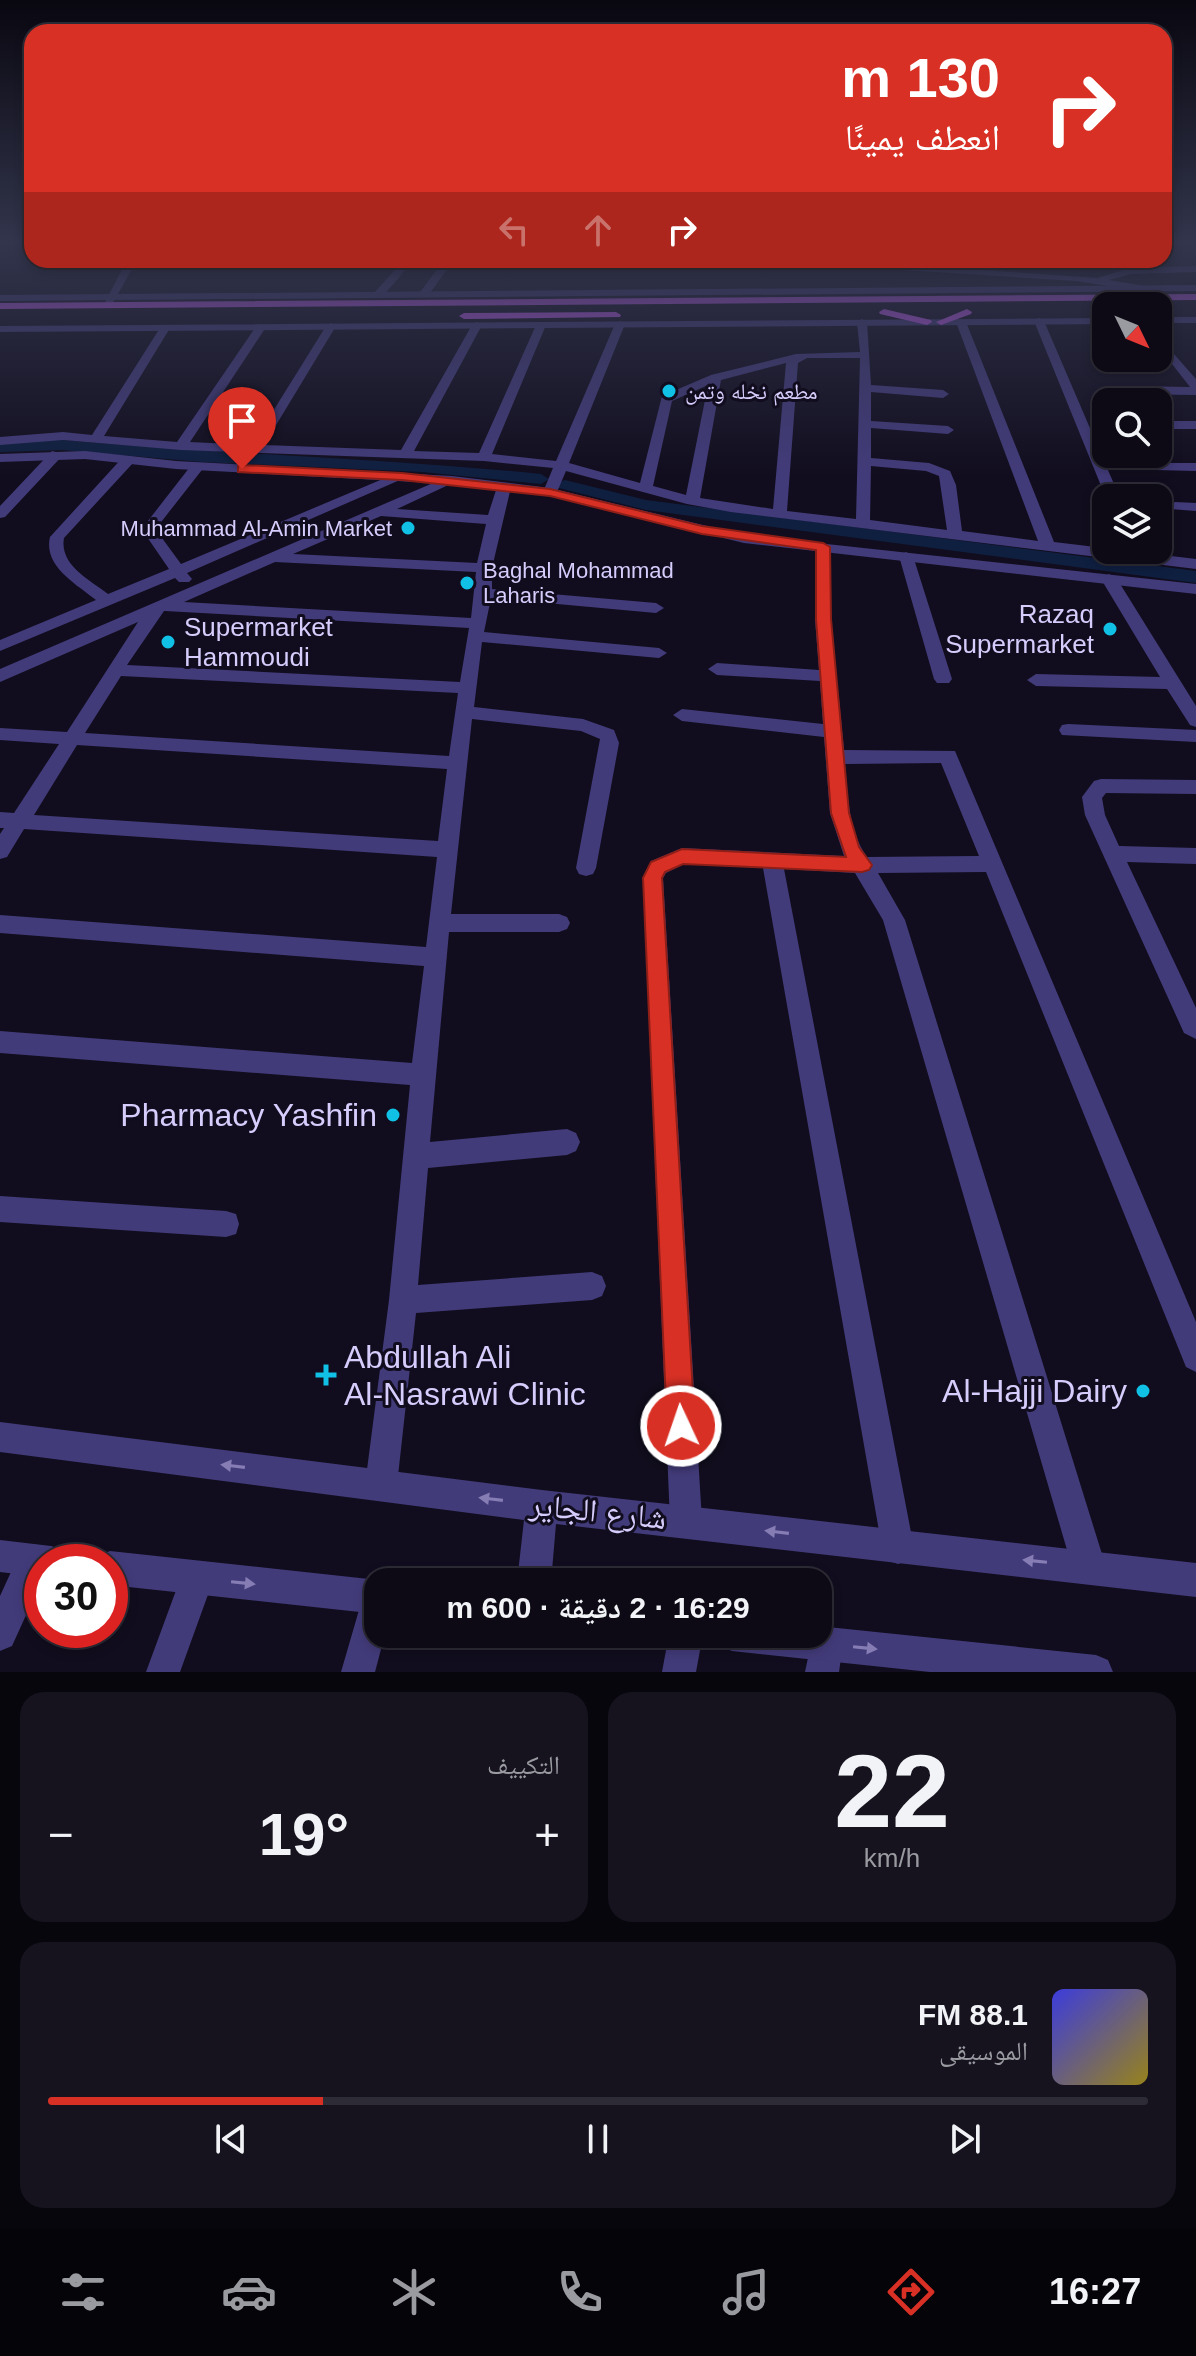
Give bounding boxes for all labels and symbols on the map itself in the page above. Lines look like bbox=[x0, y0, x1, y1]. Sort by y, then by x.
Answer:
north arrow bbox=[1092, 292, 1172, 372]
place label: مطعم نخله وتمن bbox=[685, 379, 818, 406]
marker: مطعم نخله وتمن bbox=[660, 382, 678, 400]
pin bbox=[208, 387, 276, 469]
place label: Muhammad Al-Amin Market bbox=[121, 516, 392, 541]
marker: Muhammad Al-Amin Market bbox=[399, 519, 417, 537]
place label: Baghal Mohammad Laharis bbox=[483, 558, 674, 608]
marker: Baghal Mohammad Laharis bbox=[458, 574, 476, 592]
place label: Razaq Supermarket bbox=[945, 599, 1095, 659]
place label: Supermarket Hammoudi bbox=[184, 612, 334, 672]
marker: Razaq Supermarket bbox=[1101, 620, 1119, 638]
marker: Supermarket Hammoudi bbox=[159, 633, 177, 651]
place label: Pharmacy Yashfin bbox=[120, 1097, 377, 1133]
marker: Pharmacy Yashfin bbox=[384, 1106, 402, 1124]
place label: Abdullah Ali Al-Nasrawi Clinic bbox=[344, 1339, 586, 1412]
marker: Abdullah Ali Al-Nasrawi Clinic bbox=[315, 1364, 337, 1386]
place label: Al-Hajji Dairy bbox=[942, 1373, 1127, 1409]
marker: Al-Hajji Dairy bbox=[1134, 1382, 1152, 1400]
position arrow bbox=[639, 1384, 723, 1468]
one-way arrow bbox=[220, 1460, 245, 1473]
street label: شارع الجاير bbox=[527, 1486, 668, 1538]
one-way arrow bbox=[478, 1492, 503, 1505]
one-way arrow bbox=[764, 1526, 789, 1539]
speed limit sign: 30 bbox=[24, 1544, 128, 1648]
one-way arrow bbox=[1022, 1555, 1047, 1568]
one-way arrow bbox=[231, 1576, 256, 1589]
one-way arrow bbox=[853, 1642, 878, 1655]

